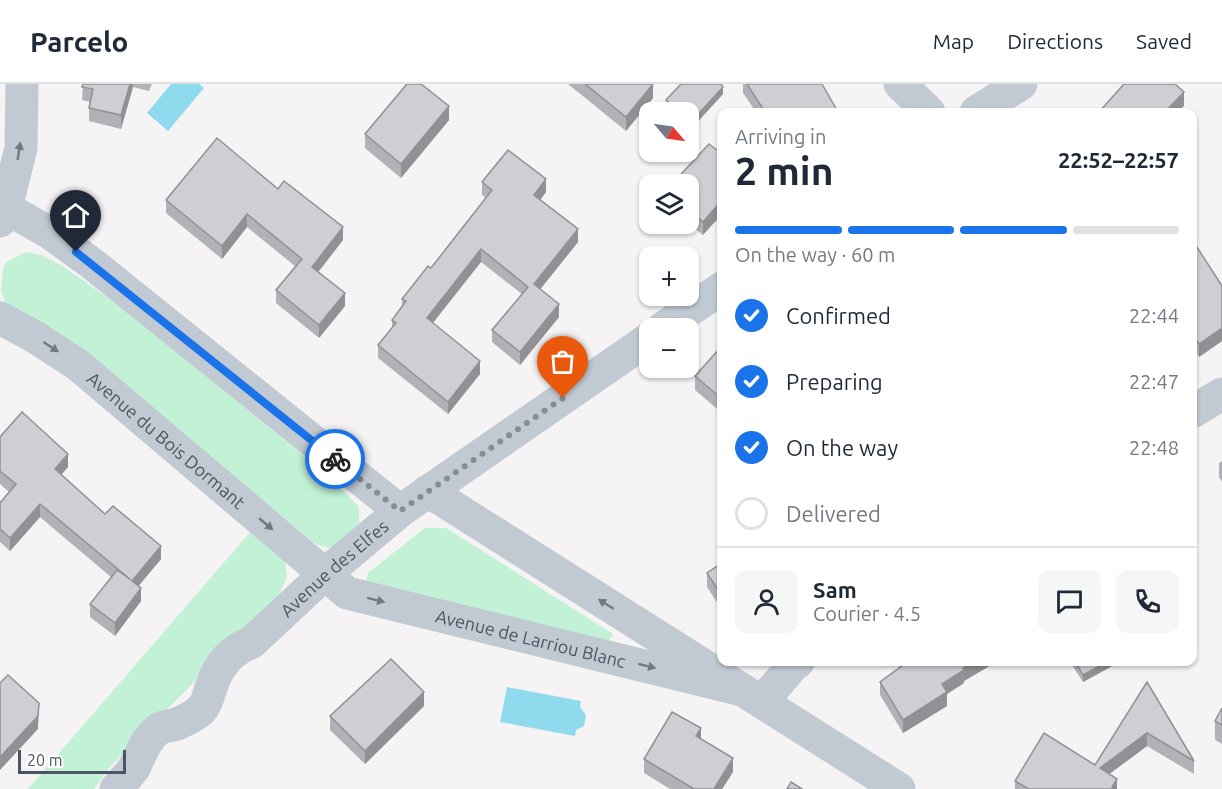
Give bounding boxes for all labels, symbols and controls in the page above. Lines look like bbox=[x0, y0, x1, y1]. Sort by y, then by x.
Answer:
text: Parcelo bbox=[30, 26, 128, 57]
text: Map bbox=[933, 29, 974, 53]
text: Directions bbox=[1007, 29, 1103, 53]
text: Saved bbox=[1136, 29, 1192, 53]
north arrow bbox=[639, 102, 699, 162]
map controls bbox=[639, 102, 699, 378]
text: Arriving in bbox=[735, 125, 826, 148]
one-way arrow bbox=[15, 141, 24, 160]
text: 22:52–22:57 bbox=[1058, 147, 1179, 172]
text: 2 min bbox=[735, 149, 834, 192]
button: layers bbox=[639, 174, 699, 234]
pin bbox=[50, 190, 101, 252]
icon: home bbox=[59, 199, 92, 232]
text: On the way · 60 m bbox=[735, 243, 895, 266]
button: + bbox=[639, 246, 699, 306]
icon: check bbox=[735, 299, 768, 332]
text: Confirmed bbox=[786, 303, 891, 328]
text: 22:44 bbox=[1129, 304, 1179, 327]
button: − bbox=[639, 318, 699, 378]
pin bbox=[537, 336, 588, 398]
one-way arrow bbox=[42, 341, 58, 353]
icon: bag bbox=[546, 345, 579, 378]
icon: check bbox=[735, 365, 768, 398]
street label: Avenue du Bois Dormant bbox=[84, 368, 249, 512]
text: Preparing bbox=[786, 369, 883, 394]
text: 22:47 bbox=[1129, 370, 1179, 393]
courier bbox=[305, 429, 365, 489]
icon: check bbox=[735, 431, 768, 464]
text: On the way bbox=[786, 435, 898, 460]
text: 22:48 bbox=[1129, 436, 1179, 459]
icon: bike bbox=[319, 443, 352, 476]
text: Delivered bbox=[786, 501, 881, 526]
street label: Avenue des Elfes bbox=[276, 515, 392, 621]
one-way arrow bbox=[258, 518, 274, 531]
button: person bbox=[735, 570, 798, 633]
button: chat bbox=[1038, 570, 1101, 633]
button: phone bbox=[1116, 570, 1179, 633]
text: Sam bbox=[813, 577, 857, 602]
one-way arrow bbox=[366, 595, 385, 605]
one-way arrow bbox=[598, 598, 614, 609]
text: Courier · 4.5 bbox=[813, 602, 921, 625]
street label: Avenue de Larriou Blanc bbox=[434, 605, 628, 671]
one-way arrow bbox=[637, 662, 656, 672]
scale bar bbox=[18, 747, 126, 774]
text: 20 m bbox=[27, 751, 63, 769]

